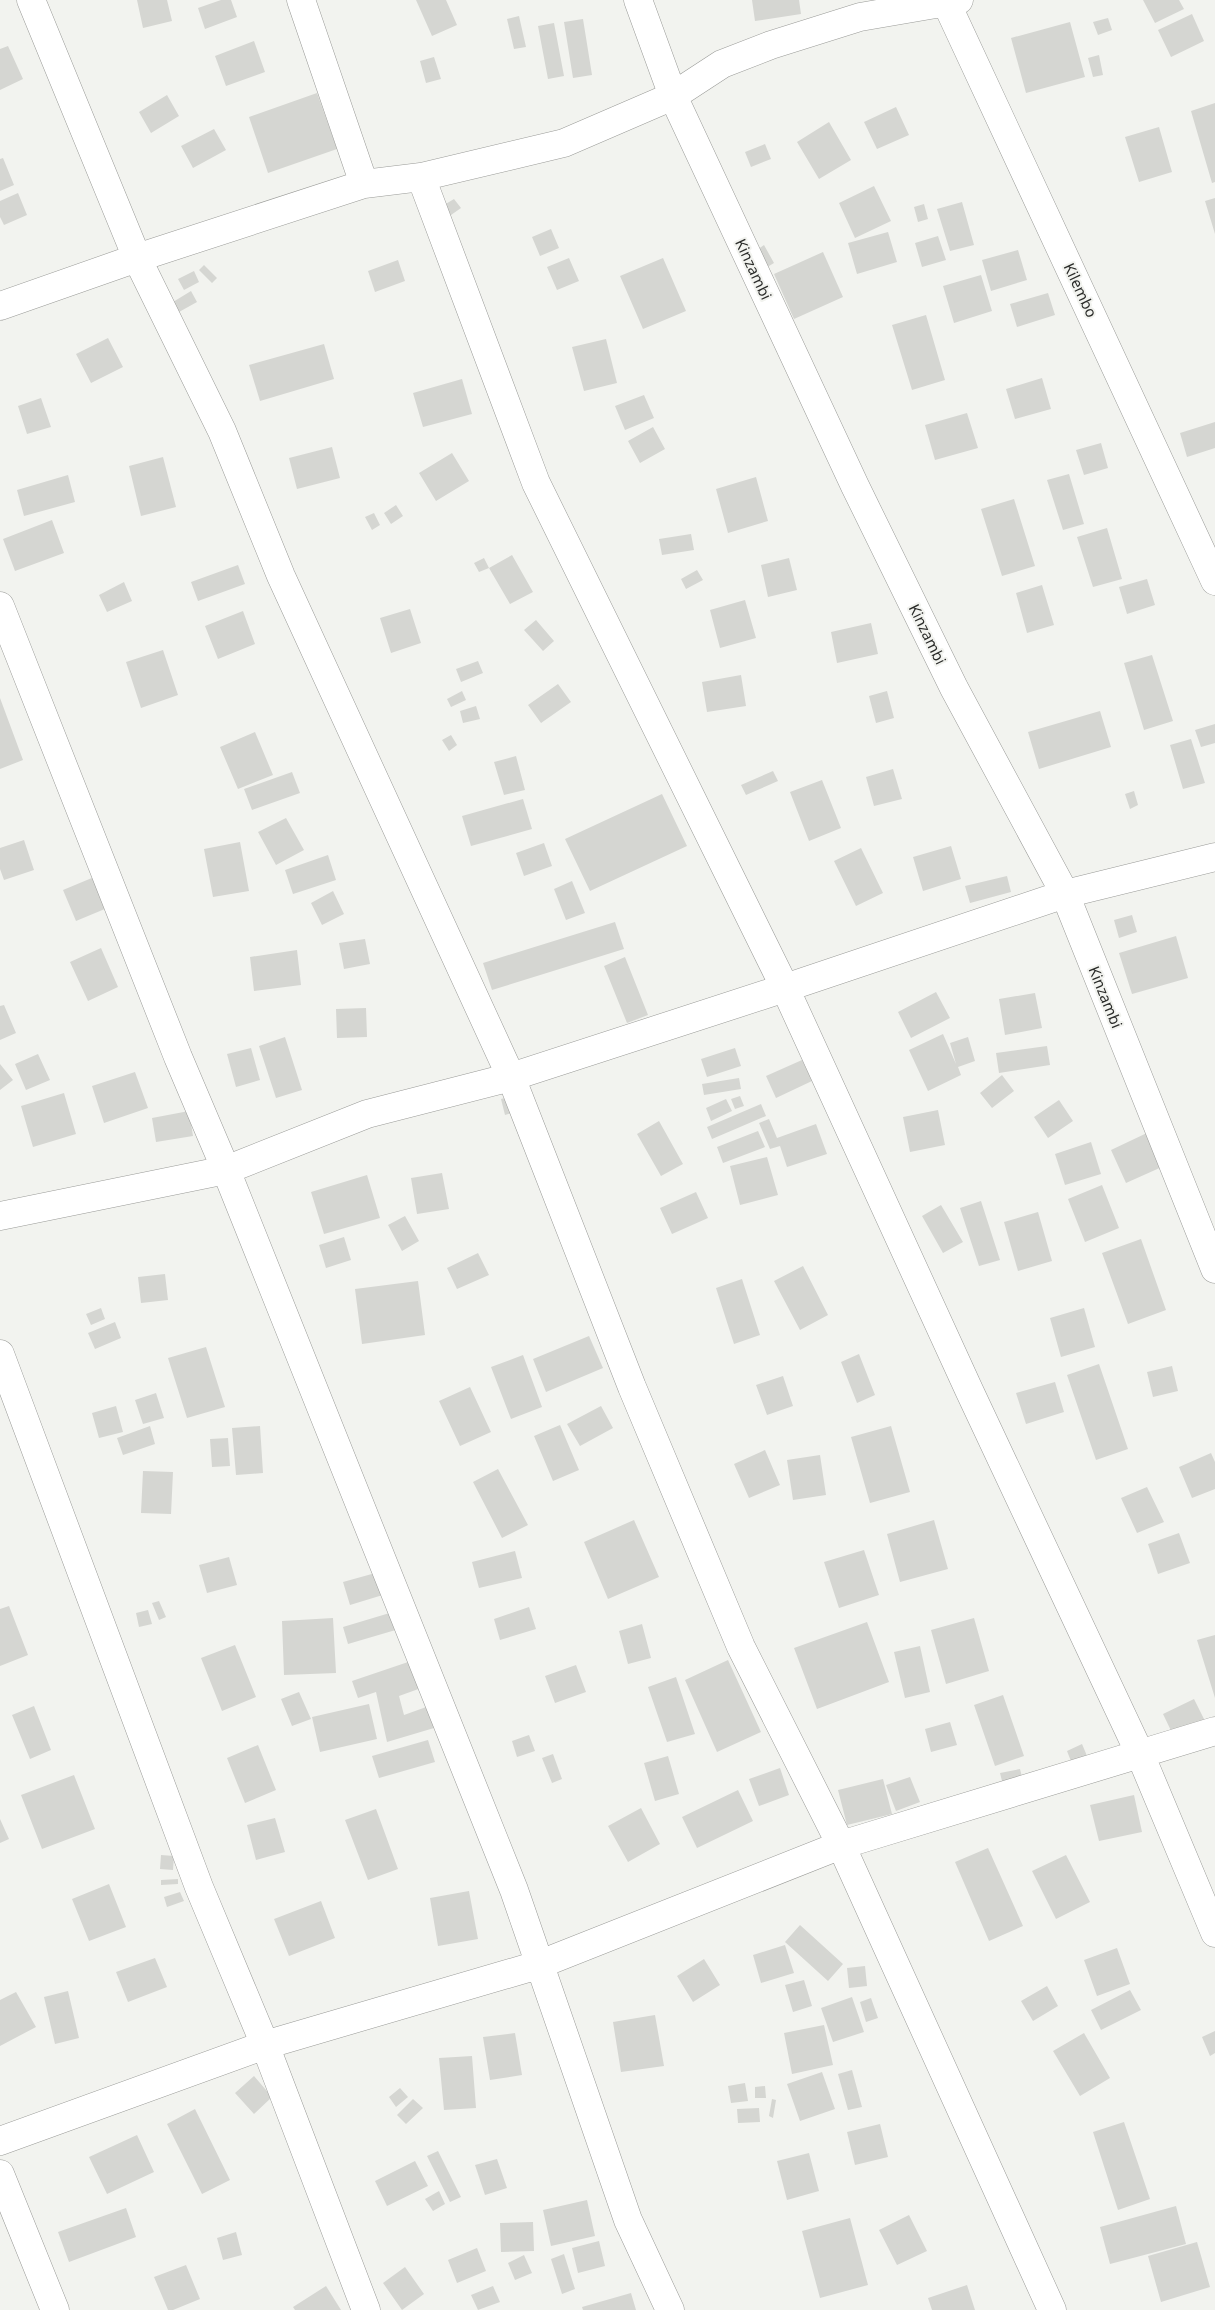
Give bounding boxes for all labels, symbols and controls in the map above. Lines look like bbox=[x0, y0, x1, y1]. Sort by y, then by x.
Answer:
street label: Kinzambi bbox=[731, 235, 777, 303]
street label: Kilembo bbox=[1060, 260, 1102, 320]
street label: Kinzambi bbox=[905, 600, 951, 668]
street label: Kinzambi bbox=[1085, 963, 1127, 1031]

